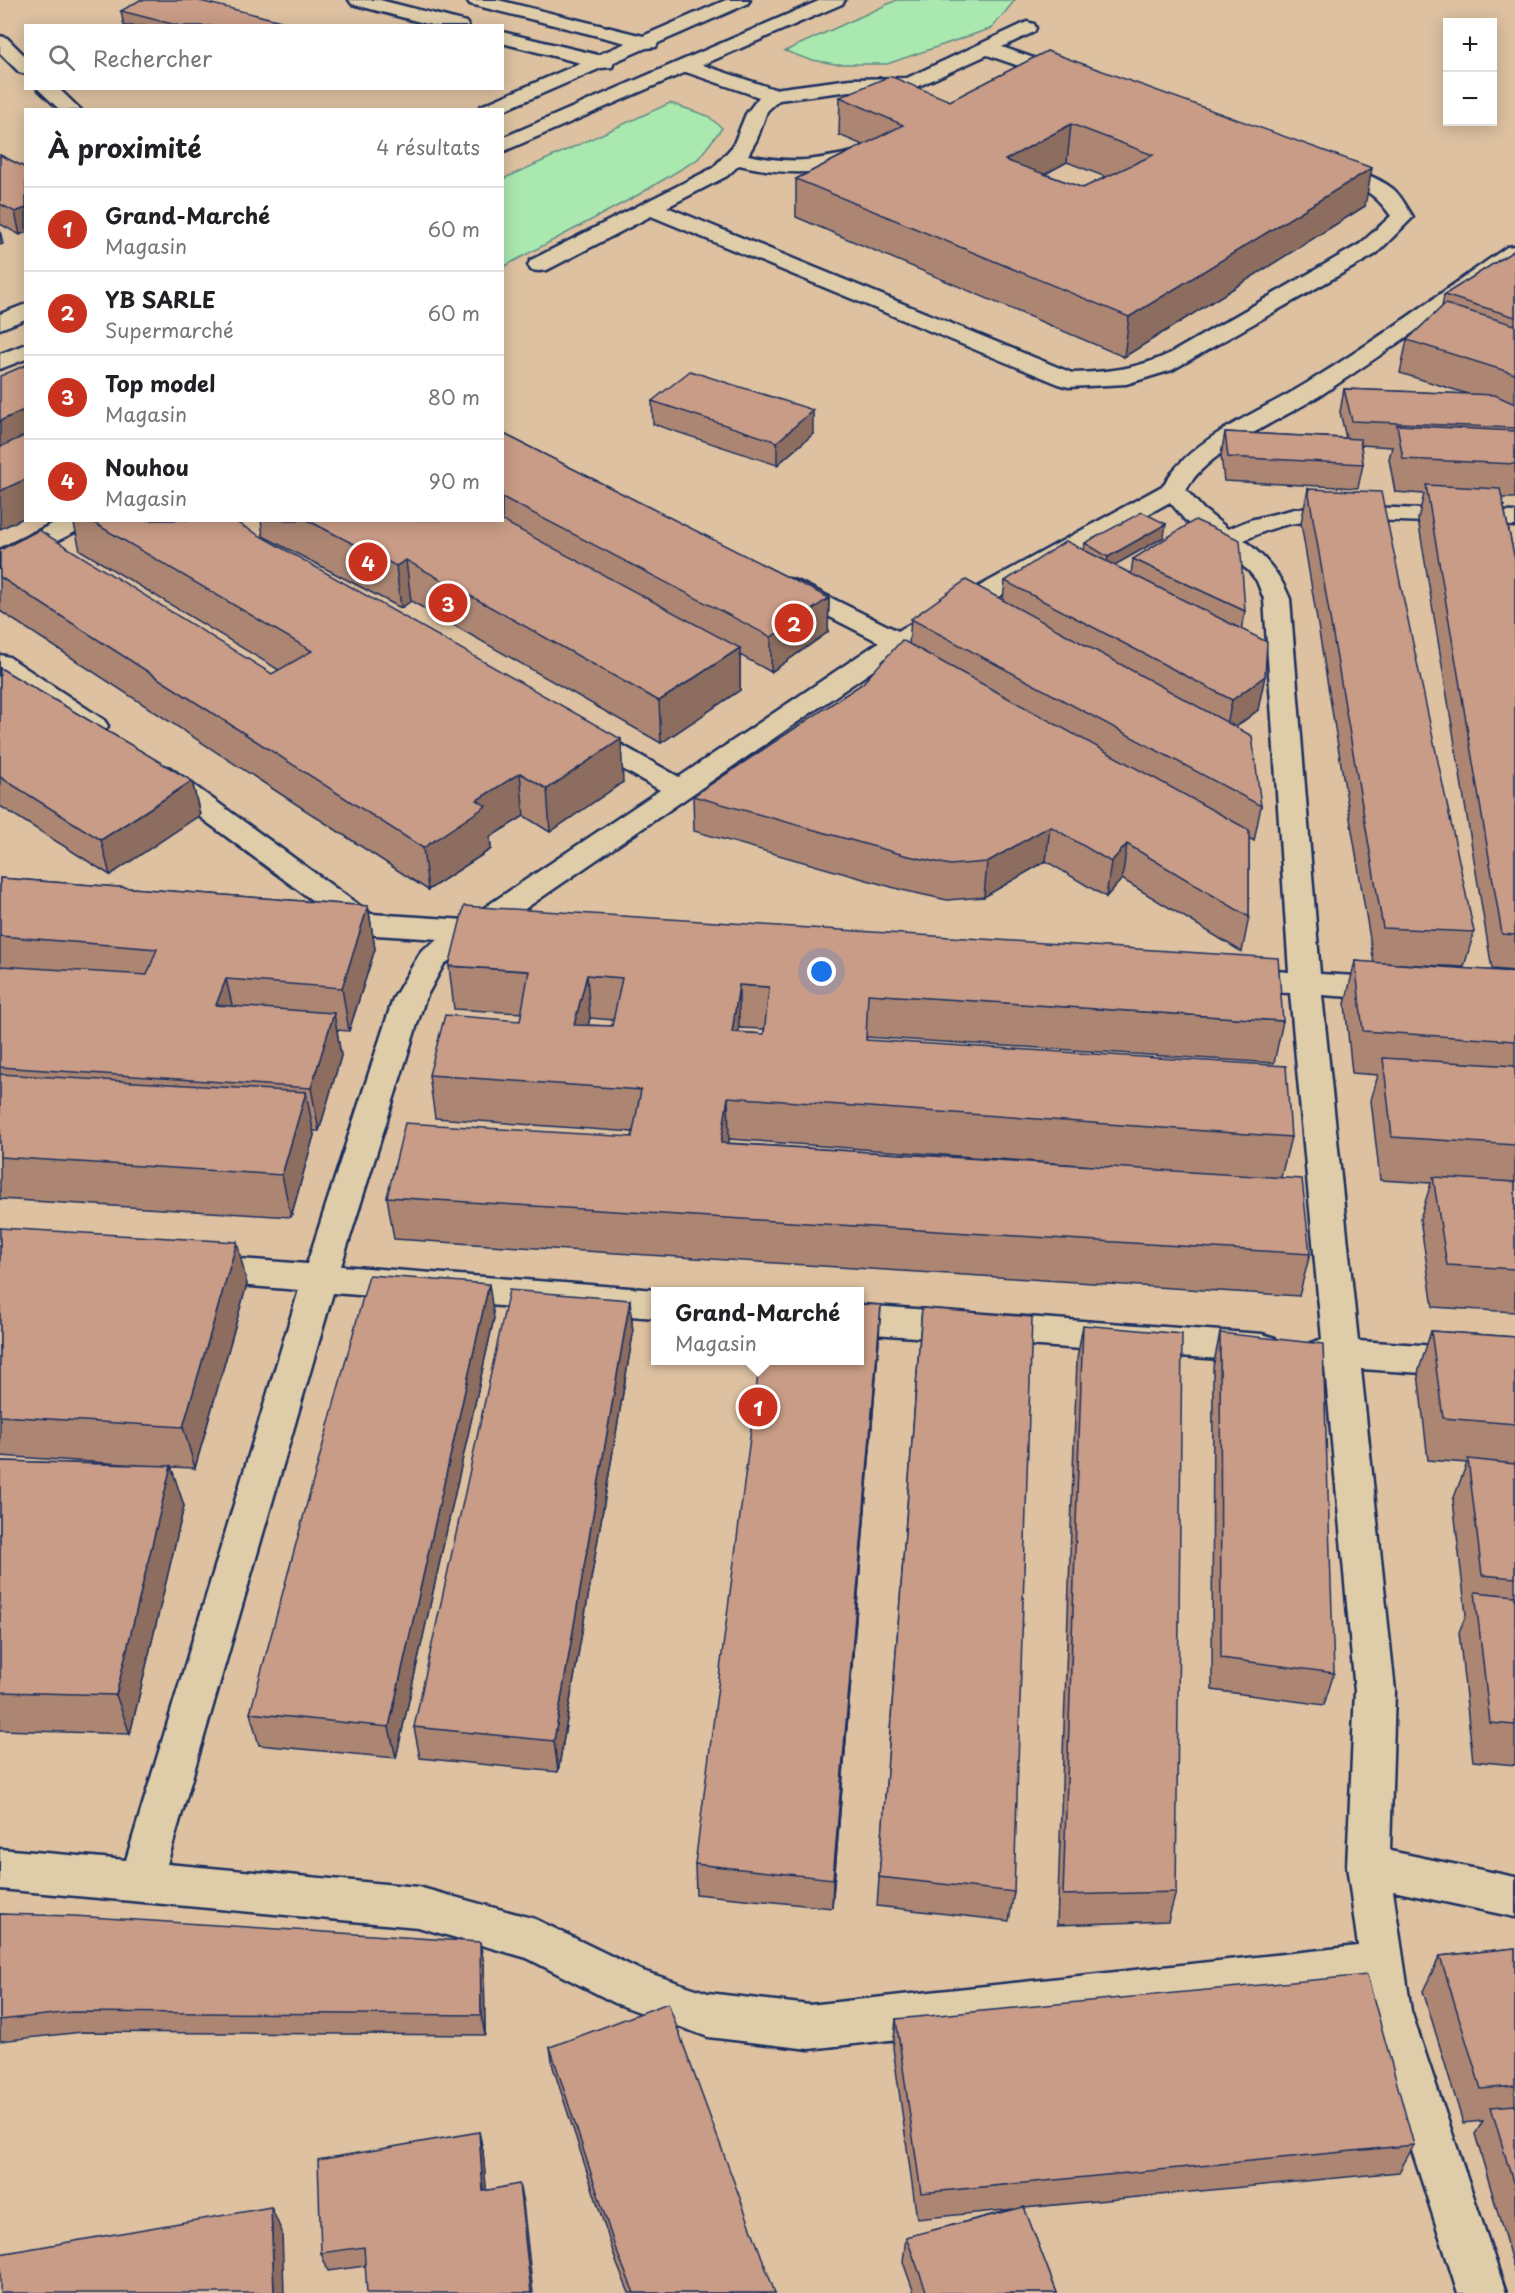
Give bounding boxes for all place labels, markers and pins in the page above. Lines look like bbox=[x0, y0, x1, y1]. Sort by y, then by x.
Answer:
pin: 4 bbox=[348, 540, 388, 584]
pin: 3 bbox=[428, 580, 468, 626]
pin: 2 bbox=[774, 600, 814, 646]
pin: 1 bbox=[738, 1384, 777, 1430]

